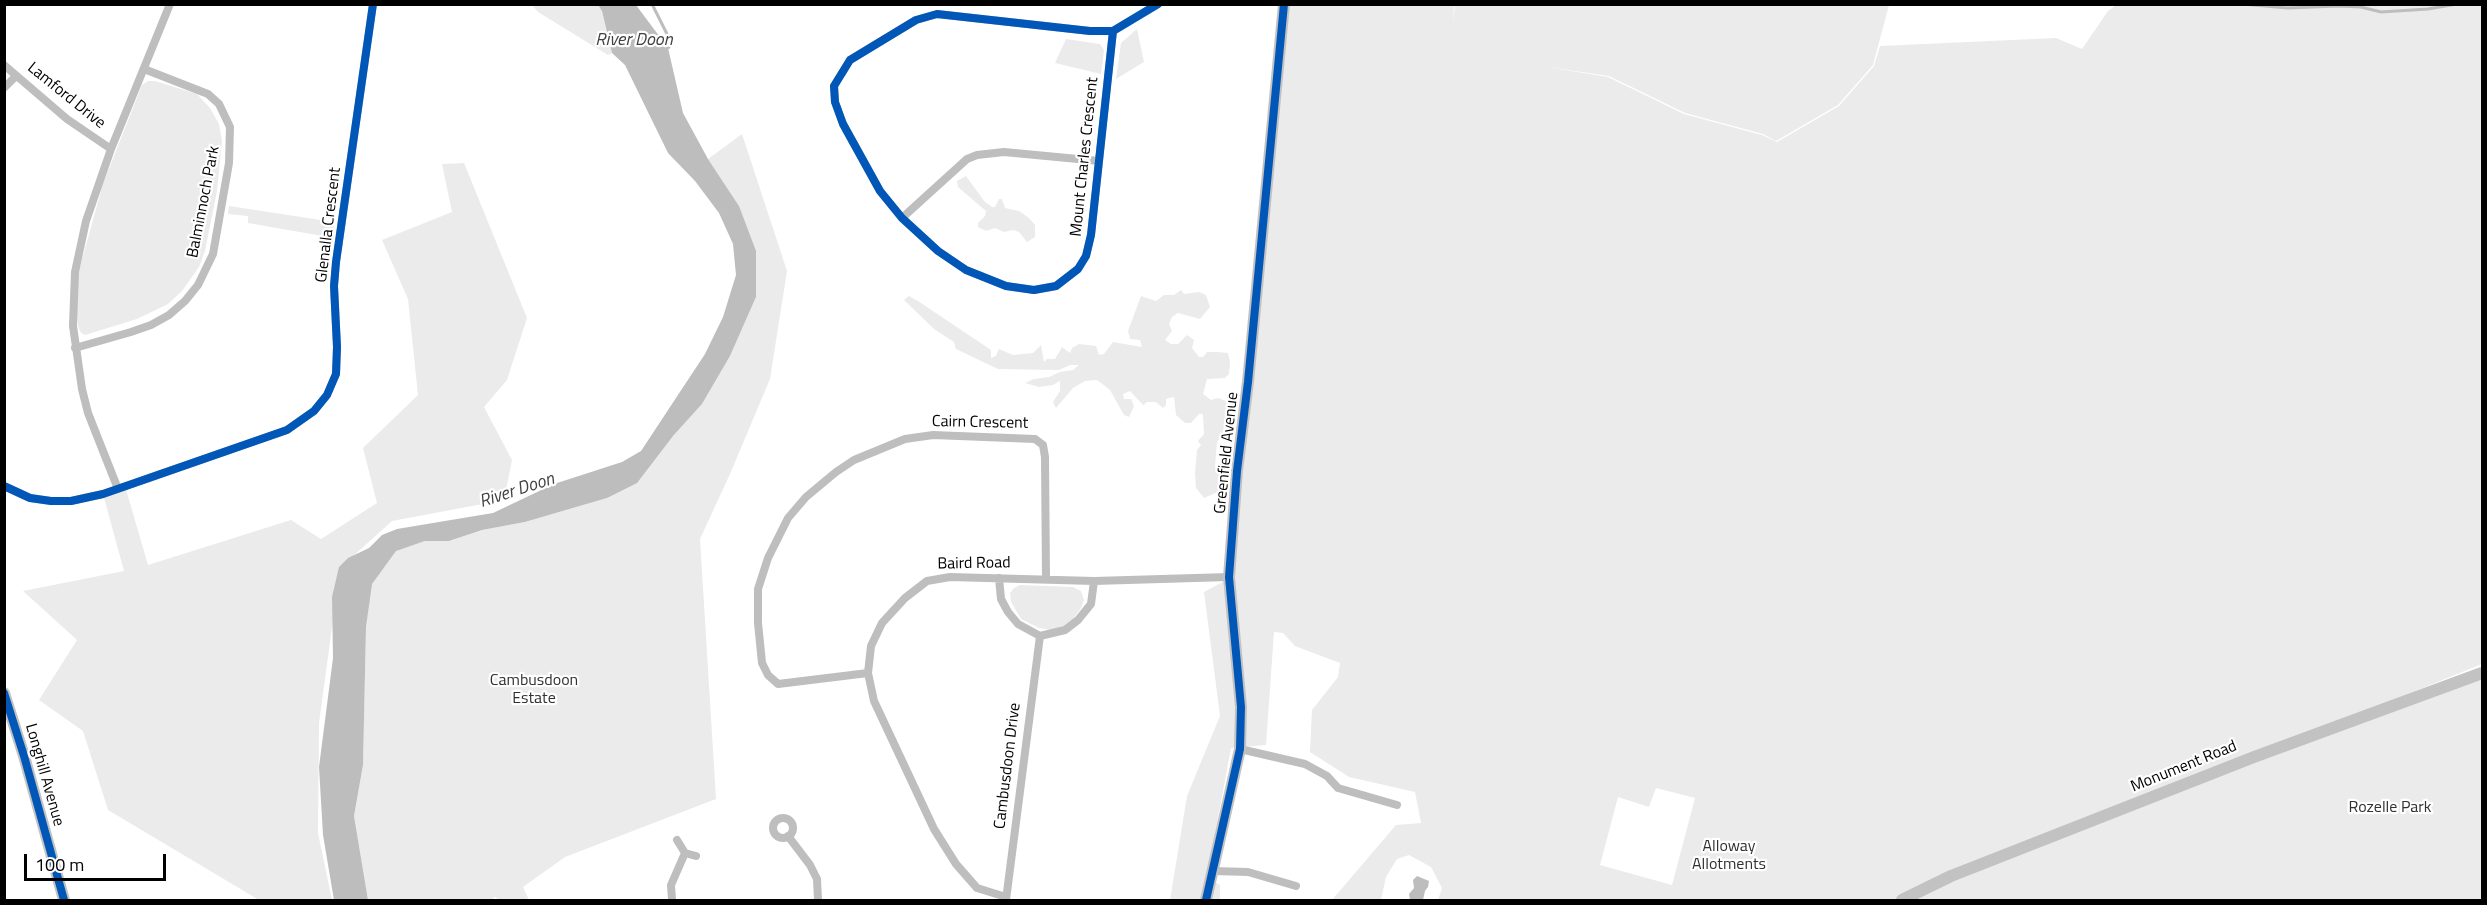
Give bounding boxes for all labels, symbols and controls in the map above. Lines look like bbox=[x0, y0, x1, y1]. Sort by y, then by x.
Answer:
water label: River Doon bbox=[595, 30, 673, 52]
street label: Lamford Drive bbox=[23, 59, 109, 133]
street label: Mount Charles Crescent bbox=[1067, 76, 1103, 238]
street label: Balminnoch Park bbox=[184, 144, 224, 260]
street label: Glenalla Crescent bbox=[312, 166, 346, 284]
street label: Greenfield Avenue bbox=[1211, 391, 1243, 515]
street label: Cairn Crescent bbox=[932, 413, 1028, 433]
water label: River Doon bbox=[477, 469, 557, 513]
street label: Baird Road bbox=[937, 554, 1011, 574]
park label: Cambusdoon Estate bbox=[490, 671, 578, 709]
street label: Cambusdoon Drive bbox=[991, 702, 1025, 830]
street label: Longhill Avenue bbox=[20, 721, 68, 829]
street label: Monument Road bbox=[2128, 737, 2240, 797]
park label: Rozelle Park bbox=[2348, 798, 2432, 818]
park label: Alloway Allotments bbox=[1692, 837, 1766, 875]
scale bar bbox=[27, 842, 170, 880]
text: 100 m bbox=[35, 851, 84, 878]

